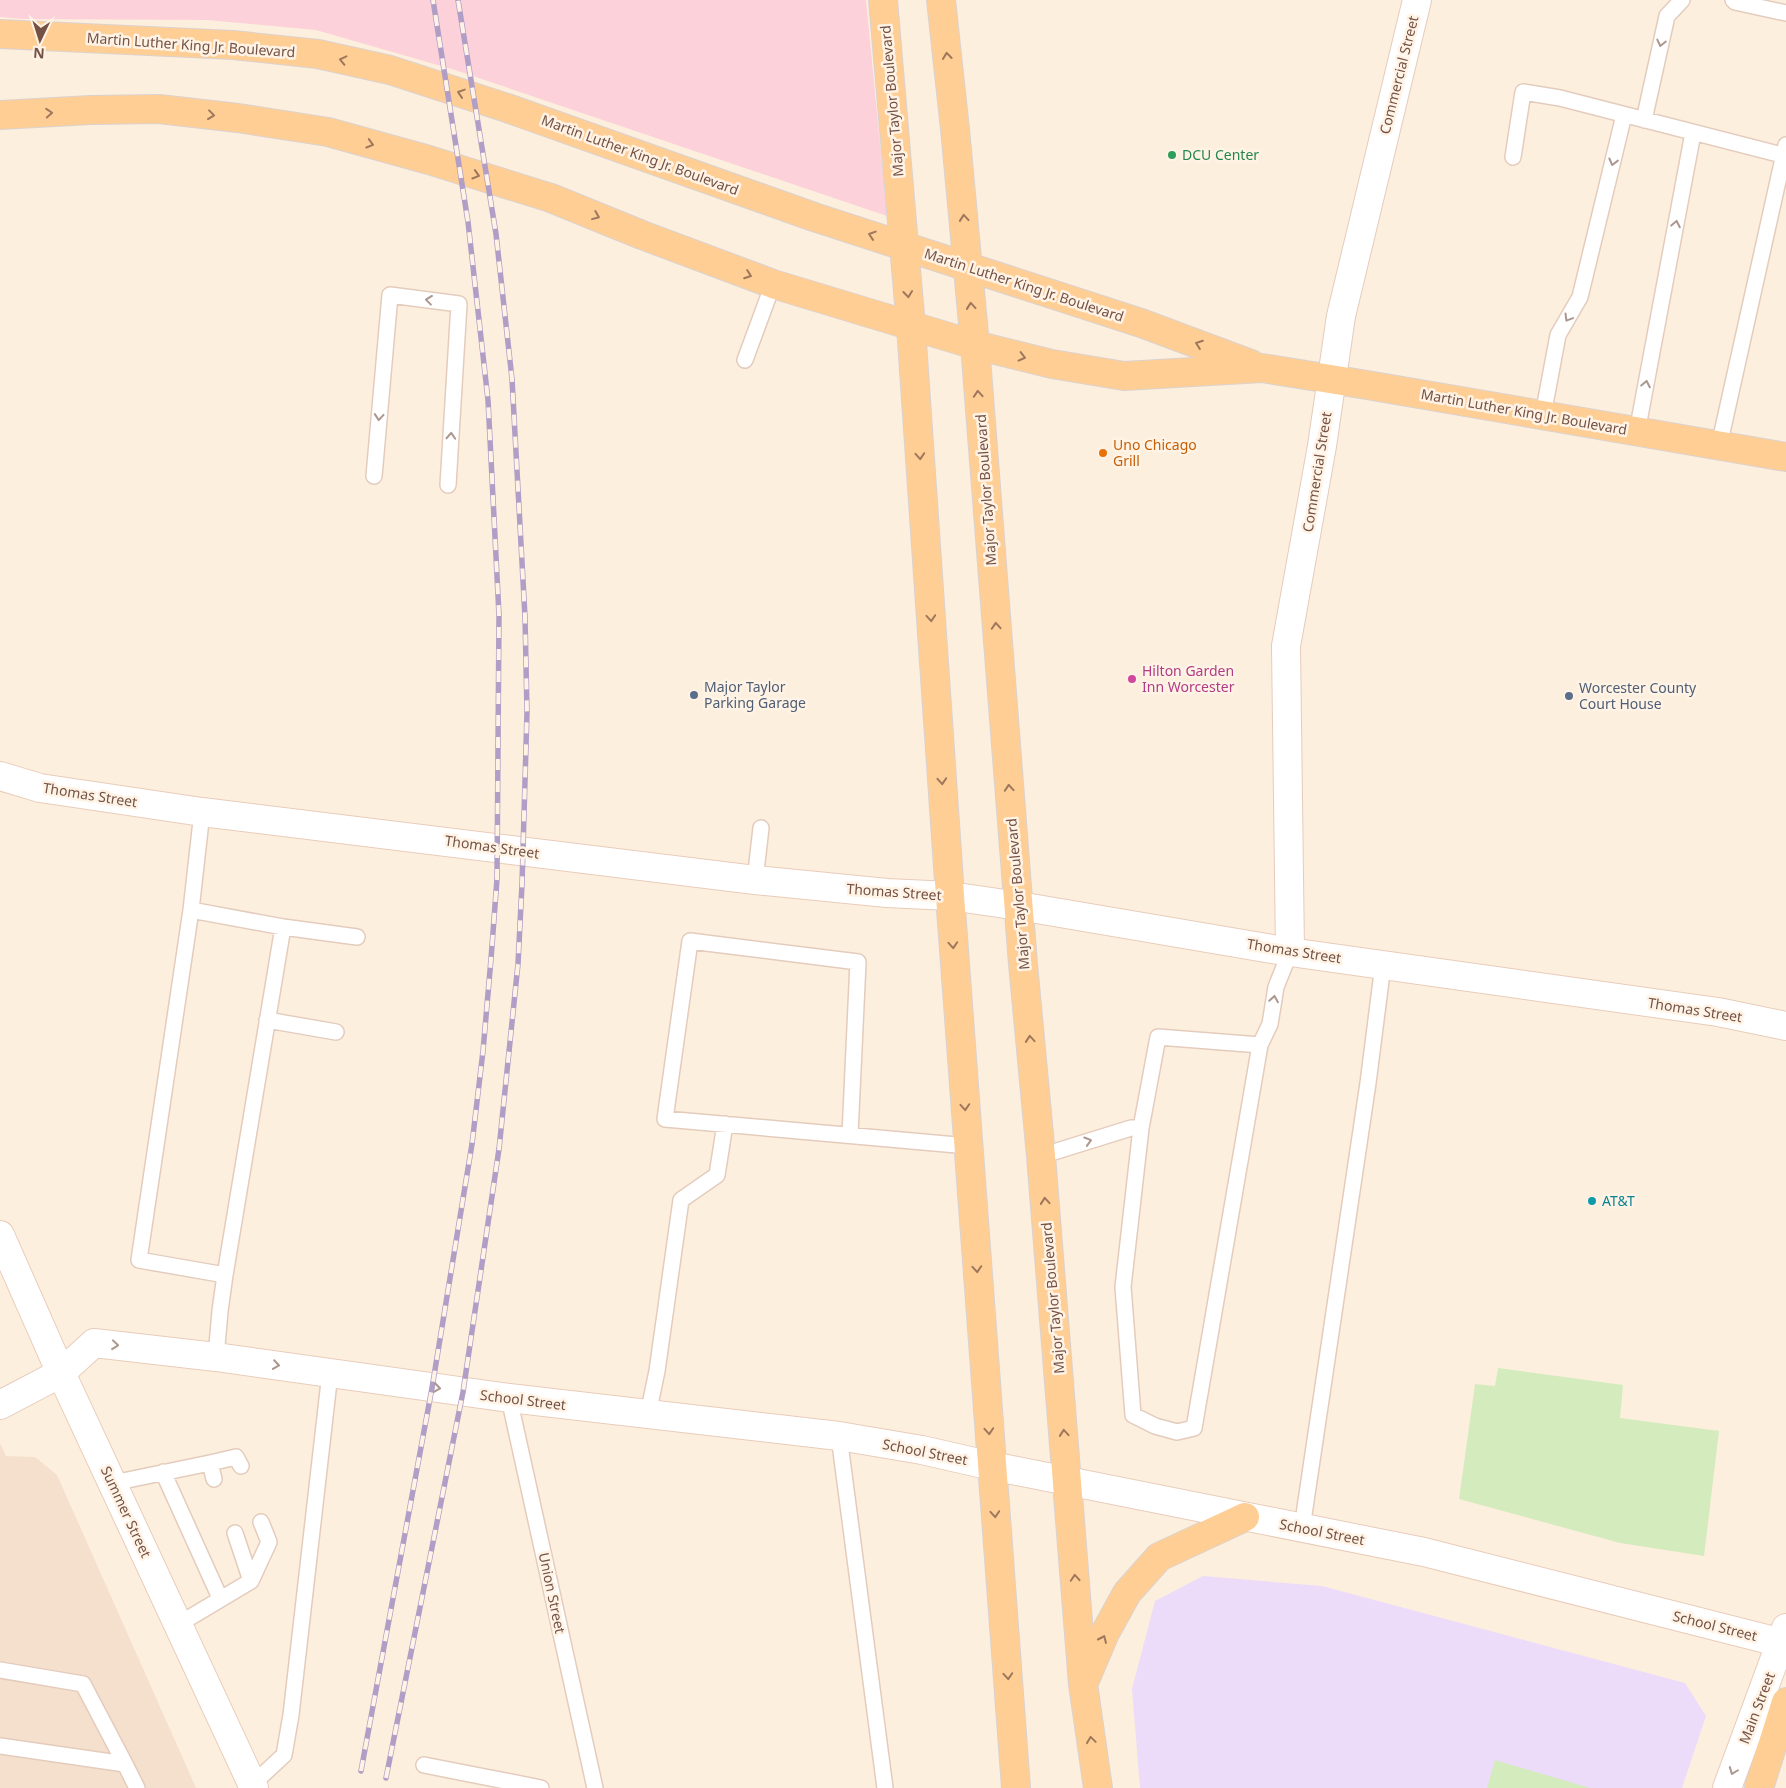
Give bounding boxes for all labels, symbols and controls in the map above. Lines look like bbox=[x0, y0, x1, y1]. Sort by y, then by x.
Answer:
street label: Commercial Street bbox=[1375, 14, 1422, 136]
north arrow bbox=[15, 15, 65, 65]
street label: Major Taylor Boulevard bbox=[875, 25, 908, 177]
street label: Martin Luther King Jr. Boulevard bbox=[86, 28, 296, 61]
one-way arrow bbox=[1656, 38, 1667, 47]
text: N bbox=[33, 44, 45, 63]
one-way arrow bbox=[942, 52, 953, 60]
one-way arrow bbox=[338, 55, 347, 66]
one-way arrow bbox=[457, 88, 465, 98]
one-way arrow bbox=[45, 107, 53, 118]
one-way arrow bbox=[207, 109, 215, 120]
street label: Martin Luther King Jr. Boulevard bbox=[539, 110, 742, 199]
one-way arrow bbox=[366, 138, 374, 148]
place label: DCU Center bbox=[1182, 145, 1259, 164]
marker: DCU Center bbox=[1166, 149, 1178, 161]
one-way arrow bbox=[1608, 158, 1619, 167]
one-way arrow bbox=[471, 169, 479, 179]
one-way arrow bbox=[592, 211, 600, 221]
one-way arrow bbox=[958, 213, 969, 221]
one-way arrow bbox=[1670, 220, 1681, 229]
one-way arrow bbox=[868, 231, 876, 241]
street label: Martin Luther King Jr. Boulevard bbox=[922, 243, 1126, 326]
one-way arrow bbox=[743, 269, 752, 279]
one-way arrow bbox=[902, 291, 913, 299]
one-way arrow bbox=[425, 295, 433, 306]
one-way arrow bbox=[966, 301, 977, 309]
one-way arrow bbox=[1565, 312, 1575, 321]
one-way arrow bbox=[1196, 340, 1204, 350]
one-way arrow bbox=[1018, 351, 1027, 362]
one-way arrow bbox=[1640, 379, 1650, 388]
street label: Martin Luther King Jr. Boulevard bbox=[1420, 384, 1629, 439]
one-way arrow bbox=[973, 389, 984, 397]
street label: Commercial Street bbox=[1298, 410, 1335, 533]
one-way arrow bbox=[374, 413, 385, 421]
street label: Major Taylor Boulevard bbox=[971, 414, 1000, 566]
one-way arrow bbox=[446, 432, 457, 440]
place label: Uno Chicago Grill bbox=[1113, 435, 1197, 470]
marker: Uno Chicago Grill bbox=[1097, 447, 1109, 459]
one-way arrow bbox=[914, 453, 925, 461]
one-way arrow bbox=[925, 615, 936, 623]
one-way arrow bbox=[991, 621, 1002, 629]
place label: Hilton Garden Inn Worcester bbox=[1142, 661, 1235, 696]
marker: Hilton Garden Inn Worcester bbox=[1126, 673, 1138, 685]
place label: Major Taylor Parking Garage bbox=[704, 677, 806, 712]
place label: Worcester County Court House bbox=[1579, 678, 1697, 713]
marker: Major Taylor Parking Garage bbox=[688, 689, 700, 701]
marker: Worcester County Court House bbox=[1563, 690, 1575, 702]
one-way arrow bbox=[937, 777, 948, 785]
street label: Thomas Street bbox=[42, 778, 139, 811]
one-way arrow bbox=[1004, 783, 1015, 791]
street label: Major Taylor Boulevard bbox=[1001, 818, 1034, 970]
street label: Thomas Street bbox=[444, 830, 541, 863]
street label: Thomas Street bbox=[846, 879, 942, 904]
street label: Thomas Street bbox=[1246, 934, 1343, 967]
one-way arrow bbox=[948, 941, 959, 949]
street label: Thomas Street bbox=[1647, 993, 1744, 1026]
one-way arrow bbox=[1268, 994, 1278, 1003]
one-way arrow bbox=[1025, 1035, 1036, 1043]
one-way arrow bbox=[960, 1103, 971, 1111]
one-way arrow bbox=[1083, 1137, 1091, 1147]
place label: AT&T bbox=[1602, 1191, 1635, 1210]
marker: AT&T bbox=[1586, 1195, 1598, 1207]
one-way arrow bbox=[1039, 1197, 1050, 1205]
street label: Major Taylor Boulevard bbox=[1036, 1222, 1069, 1374]
one-way arrow bbox=[972, 1265, 983, 1273]
one-way arrow bbox=[111, 1339, 119, 1350]
one-way arrow bbox=[273, 1359, 281, 1370]
one-way arrow bbox=[433, 1383, 442, 1393]
street label: School Street bbox=[479, 1385, 567, 1414]
one-way arrow bbox=[984, 1427, 995, 1435]
one-way arrow bbox=[1058, 1428, 1069, 1436]
street label: School Street bbox=[881, 1434, 969, 1469]
street label: Summer Street bbox=[97, 1463, 156, 1561]
one-way arrow bbox=[990, 1511, 1001, 1519]
street label: School Street bbox=[1278, 1514, 1366, 1549]
street label: Union Street bbox=[535, 1551, 570, 1635]
one-way arrow bbox=[1070, 1574, 1081, 1582]
street label: School Street bbox=[1671, 1606, 1759, 1645]
one-way arrow bbox=[1097, 1635, 1107, 1644]
street label: Main Street bbox=[1734, 1669, 1779, 1746]
one-way arrow bbox=[1002, 1673, 1013, 1681]
one-way arrow bbox=[1086, 1735, 1097, 1743]
one-way arrow bbox=[1729, 1766, 1739, 1775]

